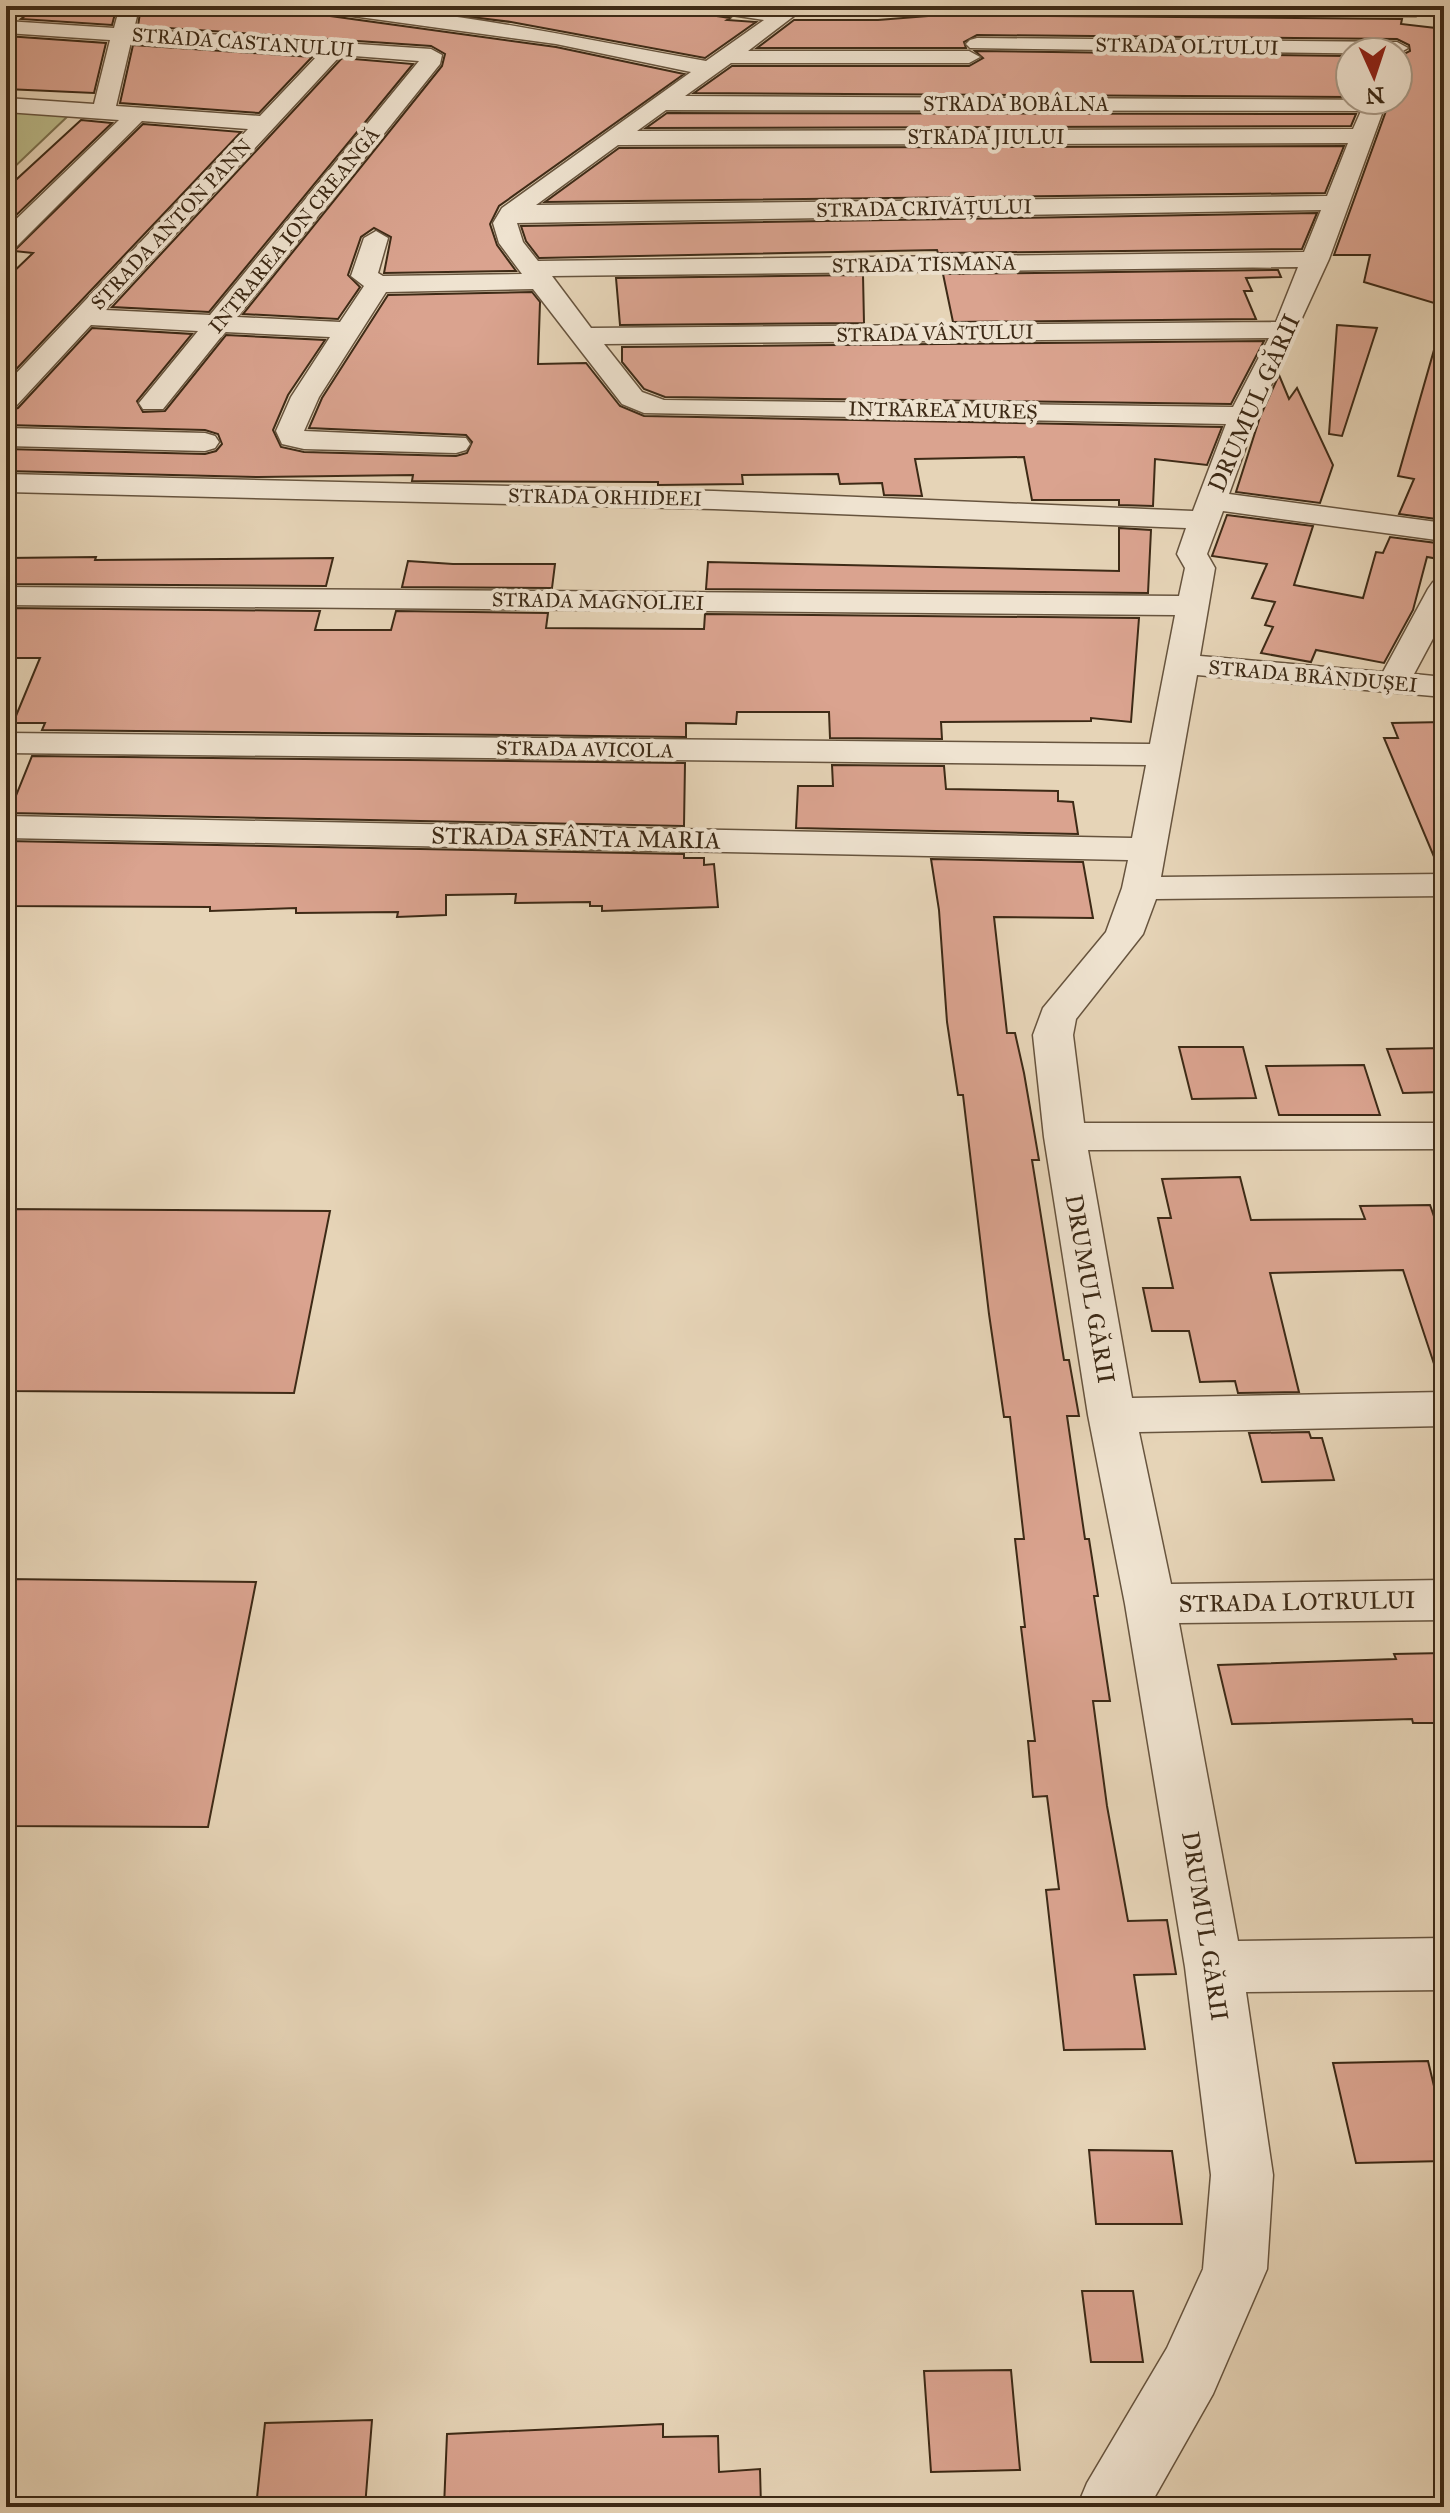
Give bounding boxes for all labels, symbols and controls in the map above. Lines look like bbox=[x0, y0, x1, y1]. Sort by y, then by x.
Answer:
street label: STRADA CASTANULUI bbox=[131, 22, 355, 62]
street label: STRADA OLTULUI bbox=[1095, 32, 1279, 60]
north arrow bbox=[1334, 36, 1414, 116]
text: N bbox=[1365, 82, 1385, 109]
street label: STRADA BOBÂLNA bbox=[923, 91, 1110, 116]
street label: INTRAREA ION CREANGĂ bbox=[204, 122, 385, 338]
street label: STRADA JIULUI bbox=[907, 125, 1065, 150]
street label: STRADA ANTON PANN bbox=[86, 134, 256, 314]
street label: STRADA CRIVĂȚULUI bbox=[816, 194, 1032, 222]
street label: STRADA TISMANA bbox=[832, 250, 1017, 278]
street label: DRUMUL GĂRII bbox=[1201, 309, 1307, 497]
street label: STRADA VÂNTULUI bbox=[836, 318, 1034, 347]
street label: INTRAREA MUREȘ bbox=[848, 396, 1038, 424]
street label: STRADA ORHIDEEI bbox=[508, 483, 702, 511]
street label: STRADA MAGNOLIEI bbox=[492, 587, 704, 615]
street label: STRADA BRÂNDUȘEI bbox=[1208, 654, 1418, 697]
street label: STRADA AVICOLA bbox=[496, 735, 675, 763]
street label: STRADA SFÂNTA MARIA bbox=[431, 820, 721, 856]
street label: DRUMUL GĂRII bbox=[1059, 1192, 1121, 1386]
street label: STRADA LOTRULUI bbox=[1178, 1585, 1416, 1619]
street label: DRUMUL GĂRII bbox=[1175, 1829, 1235, 2023]

